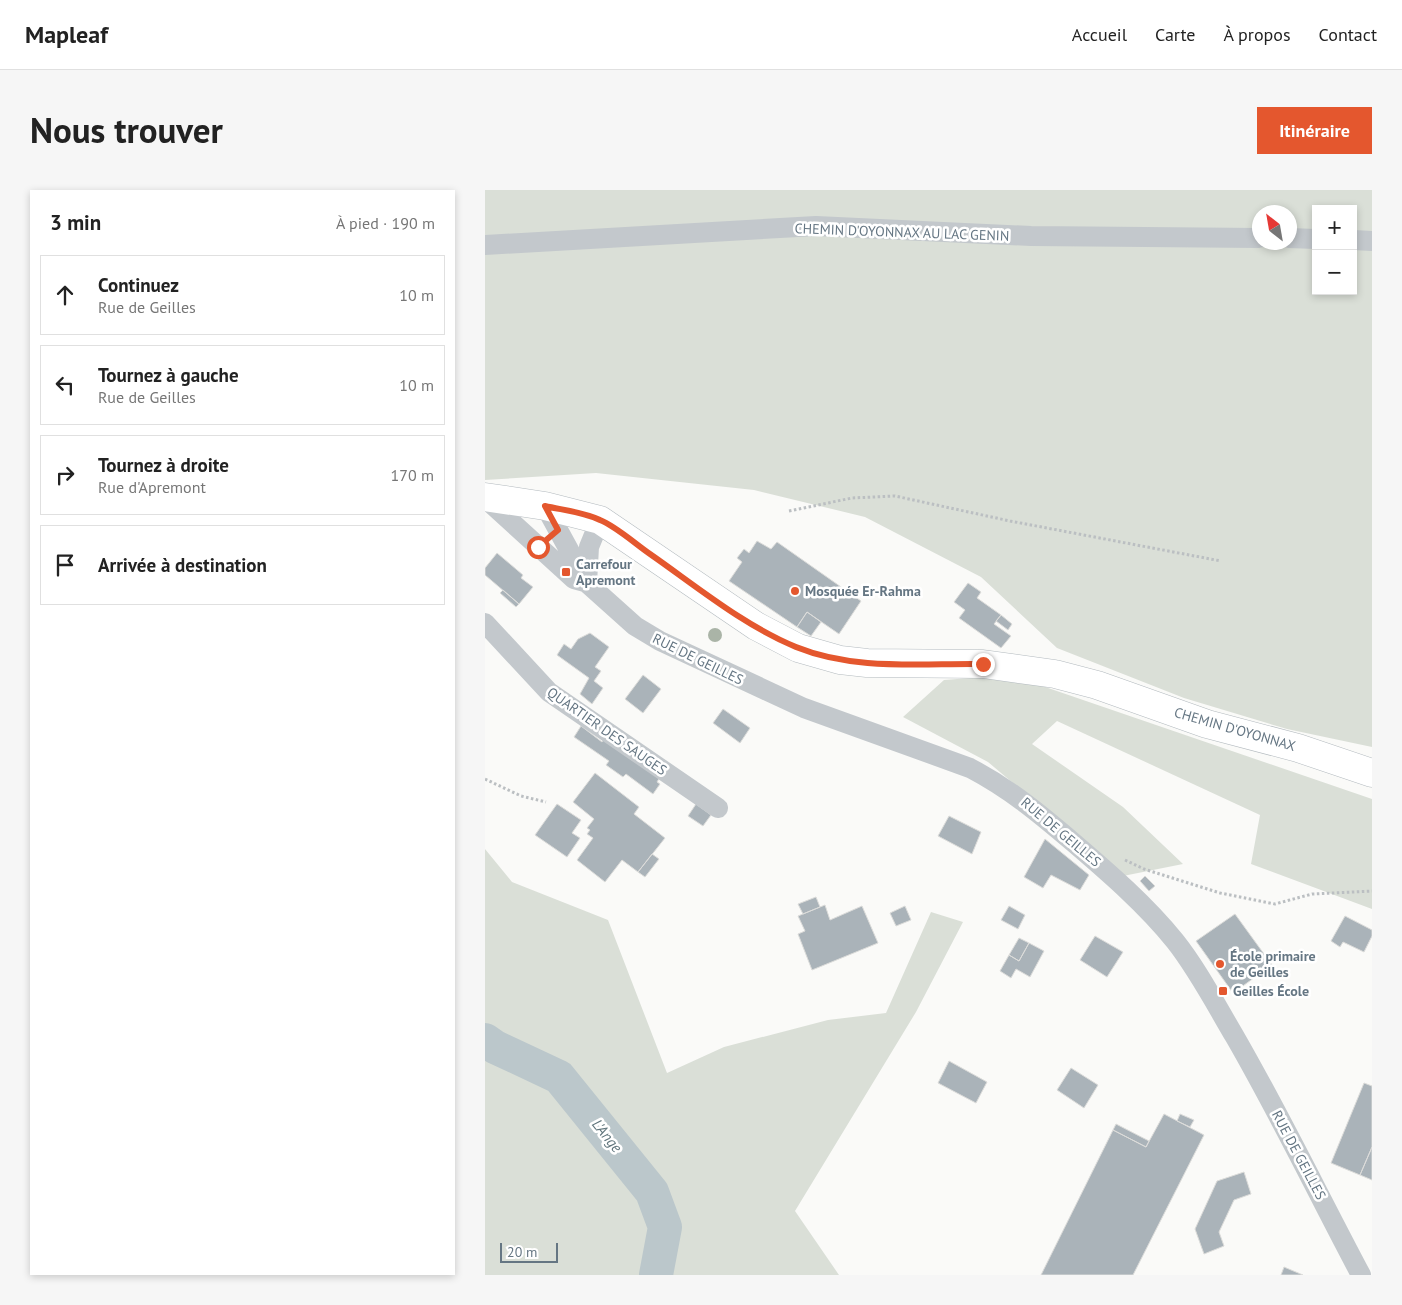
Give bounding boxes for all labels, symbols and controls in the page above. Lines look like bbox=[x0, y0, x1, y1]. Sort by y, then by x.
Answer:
text: Mapleaf bbox=[25, 19, 108, 50]
text: Accueil bbox=[1072, 23, 1127, 46]
text: Carte bbox=[1155, 23, 1196, 46]
text: À propos bbox=[1224, 23, 1291, 46]
text: Contact bbox=[1319, 23, 1377, 46]
text: Nous trouver bbox=[30, 107, 223, 153]
button: Itinéraire bbox=[1257, 107, 1372, 154]
north arrow bbox=[1252, 205, 1297, 250]
map controls bbox=[1312, 205, 1357, 295]
button: + bbox=[1312, 205, 1357, 250]
text: 3 min bbox=[50, 209, 101, 236]
text: À pied · 190 m bbox=[336, 213, 435, 233]
street label: CHEMIN D'OYONNAX AU LAC GENIN bbox=[794, 219, 1010, 245]
button: − bbox=[1312, 250, 1357, 295]
text: Continuez bbox=[98, 273, 179, 297]
icon: ahead bbox=[51, 281, 79, 309]
text: 10 m bbox=[399, 285, 434, 305]
text: Rue de Geilles bbox=[98, 297, 196, 317]
text: Tournez à gauche bbox=[98, 363, 239, 387]
icon: left bbox=[51, 371, 79, 399]
text: 10 m bbox=[399, 375, 434, 395]
text: Rue de Geilles bbox=[98, 387, 196, 407]
text: Tournez à droite bbox=[98, 453, 229, 477]
icon: right bbox=[51, 461, 79, 489]
text: 170 m bbox=[391, 465, 434, 485]
text: Rue d'Apremont bbox=[98, 477, 206, 497]
route start bbox=[527, 536, 550, 559]
icon: arrive bbox=[51, 551, 79, 579]
text: Arrivée à destination bbox=[98, 553, 267, 577]
place label: Carrefour Apremont bbox=[576, 555, 635, 589]
marker: Carrefour Apremont bbox=[560, 566, 572, 578]
place label: Mosquée Er-Rahma bbox=[805, 582, 921, 600]
marker: Mosquée Er-Rahma bbox=[789, 585, 801, 597]
street label: RUE DE GEILLES bbox=[650, 629, 746, 689]
route end bbox=[972, 653, 995, 676]
street label: QUARTIER DES SAUGES bbox=[544, 683, 670, 779]
street label: CHEMIN D'OYONNAX bbox=[1172, 703, 1298, 755]
street label: RUE DE GEILLES bbox=[1017, 793, 1105, 871]
place label: École primaire de Geilles bbox=[1230, 947, 1316, 981]
marker: École primaire de Geilles bbox=[1214, 958, 1226, 970]
place label: Geilles École bbox=[1233, 982, 1309, 1000]
marker: Geilles École bbox=[1217, 985, 1229, 997]
street label: RUE DE GEILLES bbox=[1268, 1107, 1330, 1203]
water label: L'Ange bbox=[588, 1115, 627, 1156]
scale bar bbox=[500, 1240, 557, 1263]
text: 20 m bbox=[507, 1243, 537, 1261]

